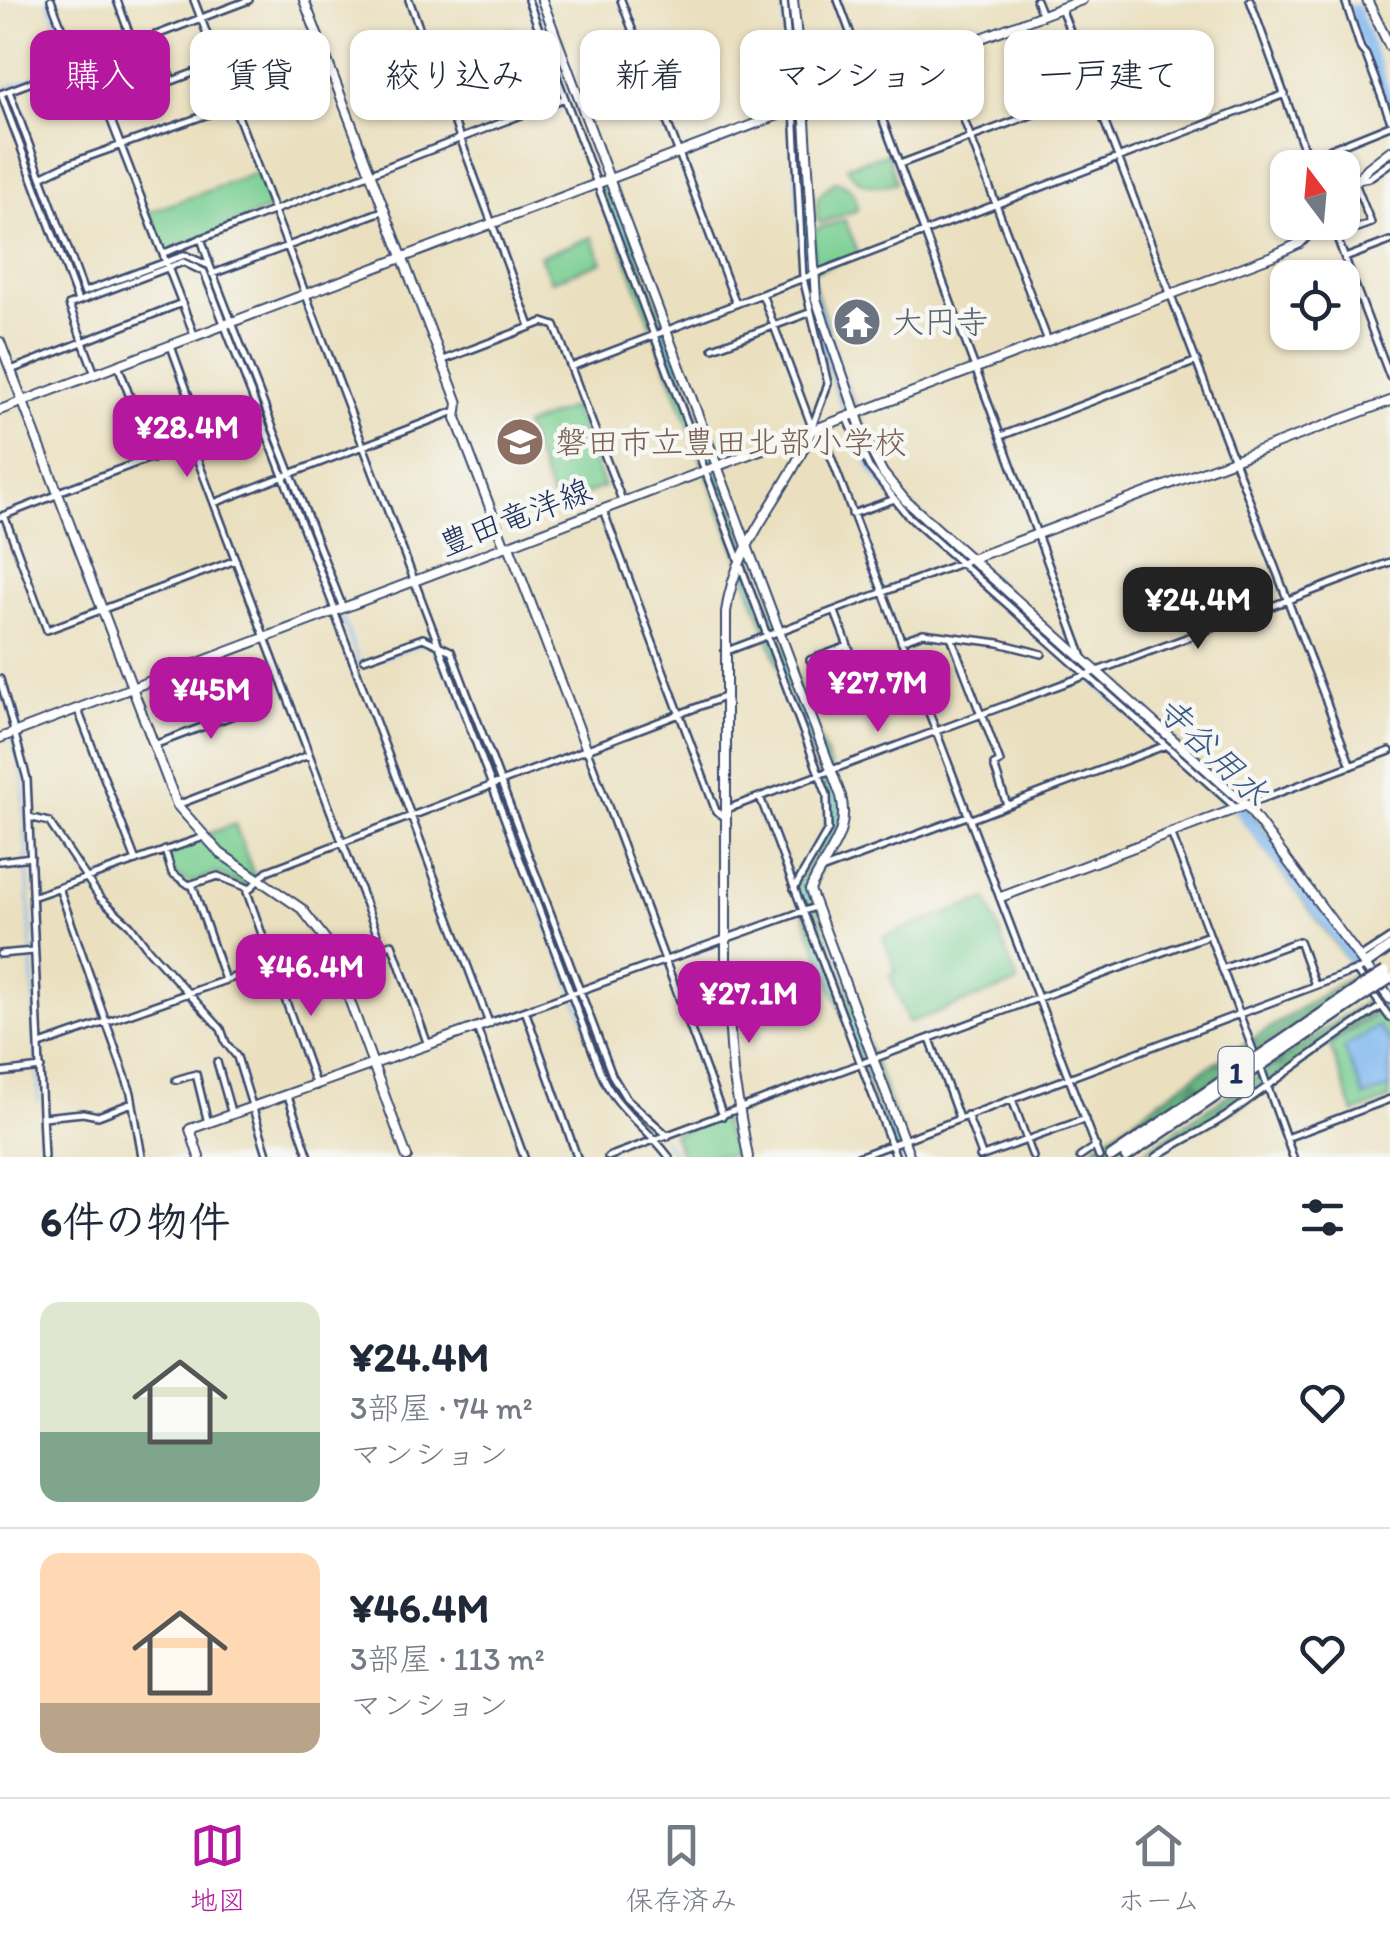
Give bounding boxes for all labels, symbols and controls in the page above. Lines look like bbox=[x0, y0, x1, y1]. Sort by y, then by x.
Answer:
chip: 購入 bbox=[30, 30, 170, 120]
chip: 賃貸 bbox=[190, 30, 330, 120]
chip: 絞り込み bbox=[350, 30, 560, 120]
chip: 新着 bbox=[580, 30, 720, 120]
chip: マンション bbox=[740, 30, 984, 120]
chip: 一戸建て bbox=[1004, 30, 1214, 120]
north arrow bbox=[1270, 150, 1360, 240]
map controls bbox=[1270, 150, 1360, 350]
button: locate bbox=[1270, 260, 1360, 350]
temple icon: 大円寺 bbox=[831, 296, 883, 348]
place label: 大円寺 bbox=[892, 303, 988, 341]
pin: ¥28.4M bbox=[106, 395, 268, 480]
text: ¥28.4M bbox=[135, 408, 239, 446]
school or university icon: 磐田市立豊田北部小学校 bbox=[494, 416, 546, 468]
place label: 磐田市立豊田北部小学校 bbox=[555, 423, 907, 461]
street label: 豊田竜洋線 bbox=[433, 471, 597, 563]
pin: ¥24.4M bbox=[1117, 567, 1279, 652]
text: ¥24.4M bbox=[1145, 580, 1251, 618]
pin: ¥27.7M bbox=[797, 650, 959, 735]
pin: ¥45M bbox=[152, 657, 270, 742]
text: ¥27.7M bbox=[828, 663, 928, 701]
text: ¥45M bbox=[171, 670, 251, 708]
water label: 寺谷用水 bbox=[1148, 687, 1278, 815]
pin: ¥46.4M bbox=[230, 934, 392, 1019]
text: ¥46.4M bbox=[258, 947, 364, 985]
pin: ¥27.1M bbox=[668, 961, 830, 1046]
text: ¥27.1M bbox=[700, 974, 798, 1012]
road number: 1 bbox=[1218, 1047, 1254, 1097]
icon: filters bbox=[1295, 1190, 1350, 1245]
text: 6件の物件 bbox=[40, 1196, 230, 1247]
text: ¥24.4M bbox=[350, 1331, 489, 1382]
icon: home bbox=[120, 1342, 240, 1462]
icon: heart bbox=[1295, 1375, 1350, 1430]
text: 3部屋 · 74 m² bbox=[350, 1389, 533, 1427]
text: マンション bbox=[350, 1435, 509, 1473]
text: ¥46.4M bbox=[350, 1582, 490, 1633]
icon: home bbox=[120, 1593, 240, 1713]
icon: heart bbox=[1295, 1626, 1350, 1681]
text: 3部屋 · 113 m² bbox=[350, 1640, 545, 1678]
text: マンション bbox=[350, 1686, 509, 1724]
tab: 地図 bbox=[190, 1818, 246, 1918]
tab: 保存済み bbox=[626, 1818, 738, 1918]
tab: ホーム bbox=[1117, 1818, 1200, 1918]

